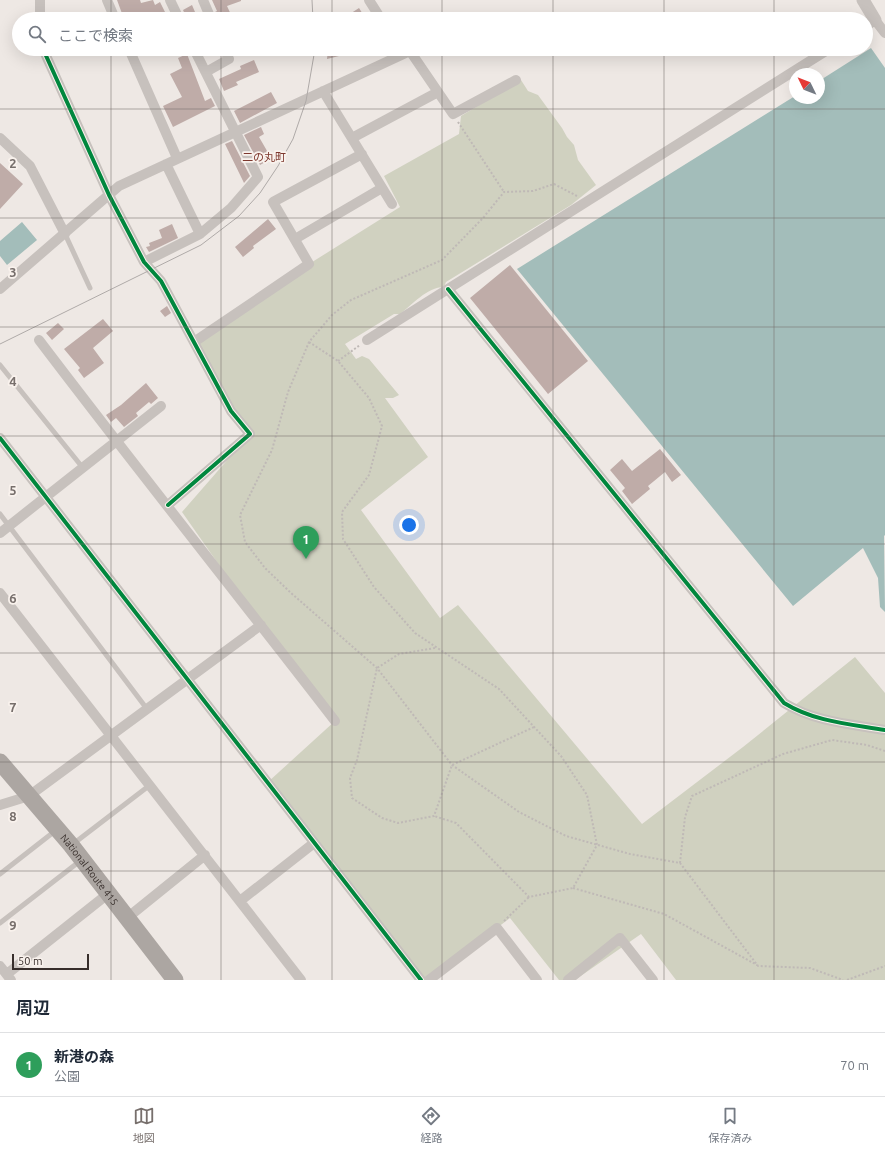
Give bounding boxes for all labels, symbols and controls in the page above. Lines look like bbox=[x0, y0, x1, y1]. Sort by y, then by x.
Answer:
search box bbox=[12, 12, 873, 56]
icon: search bbox=[26, 23, 48, 45]
text: ここで検索 bbox=[58, 27, 133, 44]
north arrow bbox=[789, 68, 825, 104]
district label: 二の丸町 bbox=[242, 151, 286, 163]
text: 2 bbox=[9, 156, 17, 170]
text: 3 bbox=[9, 265, 17, 279]
text: 4 bbox=[9, 374, 17, 388]
text: 5 bbox=[9, 483, 17, 497]
your location bbox=[399, 515, 419, 535]
pin: 1 bbox=[293, 526, 319, 559]
text: 6 bbox=[9, 591, 17, 605]
text: 7 bbox=[9, 700, 17, 714]
text: 8 bbox=[9, 809, 17, 823]
street label: National Route 415 bbox=[58, 832, 120, 907]
text: 9 bbox=[9, 918, 17, 932]
scale bar bbox=[12, 952, 89, 971]
text: 50 m bbox=[18, 955, 42, 967]
text: 周辺 bbox=[16, 998, 50, 1017]
text: 新港の森 bbox=[54, 1048, 114, 1065]
text: 1 bbox=[25, 1058, 33, 1072]
text: 70 m bbox=[840, 1058, 869, 1072]
text: 公園 bbox=[54, 1069, 80, 1083]
tab: 地図 bbox=[133, 1105, 155, 1145]
tab: 経路 bbox=[420, 1105, 442, 1145]
tab: 保存済み bbox=[708, 1105, 752, 1145]

